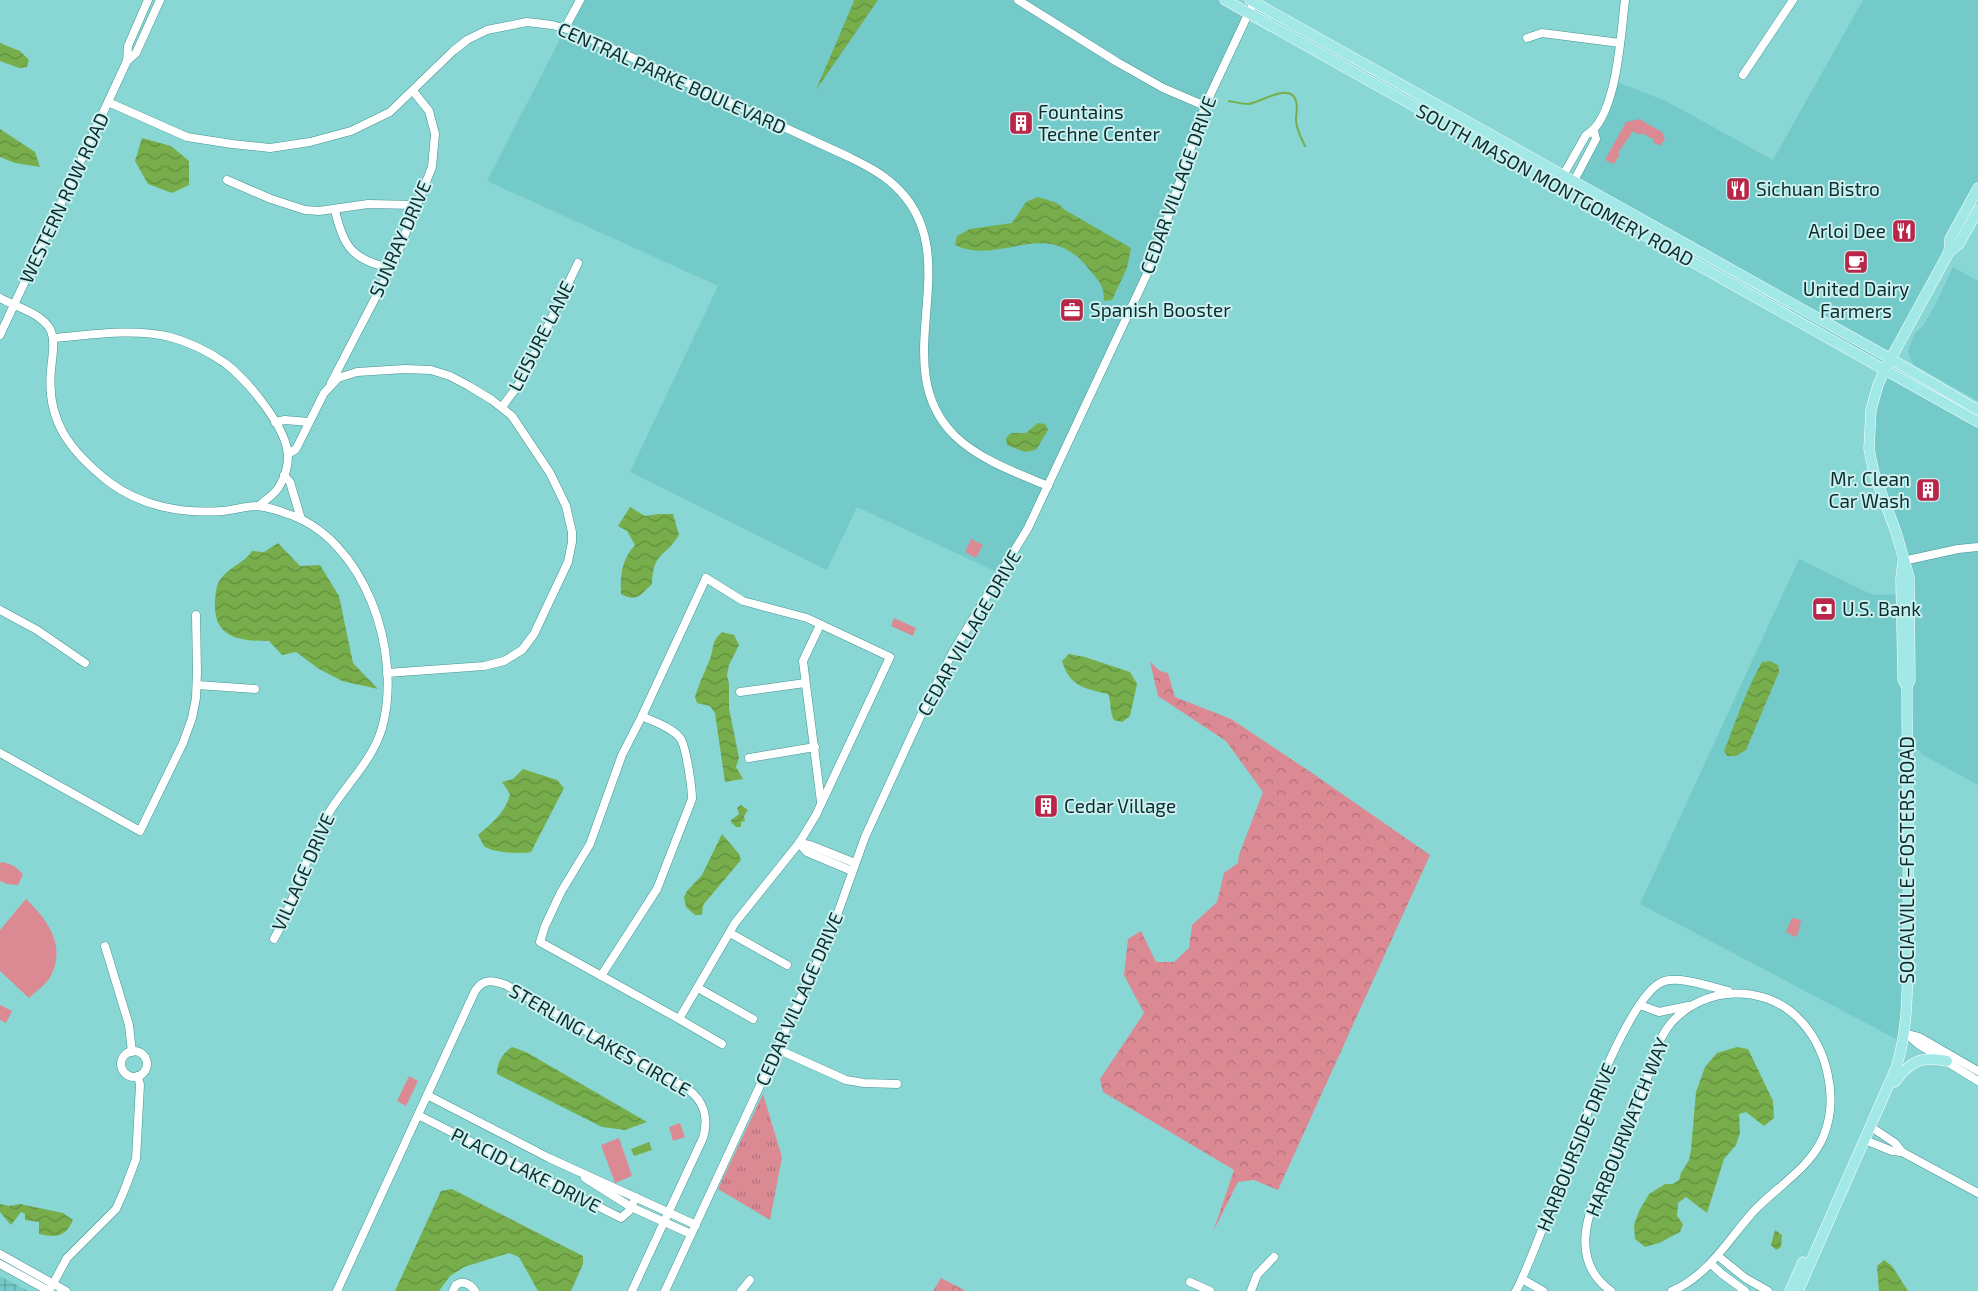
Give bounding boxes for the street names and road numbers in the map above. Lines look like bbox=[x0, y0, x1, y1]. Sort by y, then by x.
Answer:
street label: CENTRAL PARKE BOULEVARD bbox=[554, 17, 790, 138]
street label: CEDAR VILLAGE DRIVE bbox=[1135, 93, 1220, 277]
street label: SOUTH MASON MONTGOMERY ROAD bbox=[1412, 98, 1698, 271]
street label: WESTERN ROW ROAD bbox=[14, 109, 113, 287]
street label: SUNRAY DRIVE bbox=[364, 177, 436, 301]
street label: LEISURE LANE bbox=[503, 277, 578, 395]
street label: CEDAR VILLAGE DRIVE bbox=[912, 546, 1025, 720]
street label: SOCIALVILLE–FOSTERS ROAD bbox=[1895, 736, 1918, 984]
street label: VILLAGE DRIVE bbox=[266, 809, 339, 934]
street label: CEDAR VILLAGE DRIVE bbox=[750, 908, 847, 1089]
street label: STERLING LAKES CIRCLE bbox=[506, 978, 695, 1101]
street label: HARBOURWATCH WAY bbox=[1580, 1034, 1673, 1220]
street label: HARBOURSIDE DRIVE bbox=[1531, 1059, 1620, 1234]
street label: PLACID LAKE DRIVE bbox=[448, 1122, 605, 1217]

